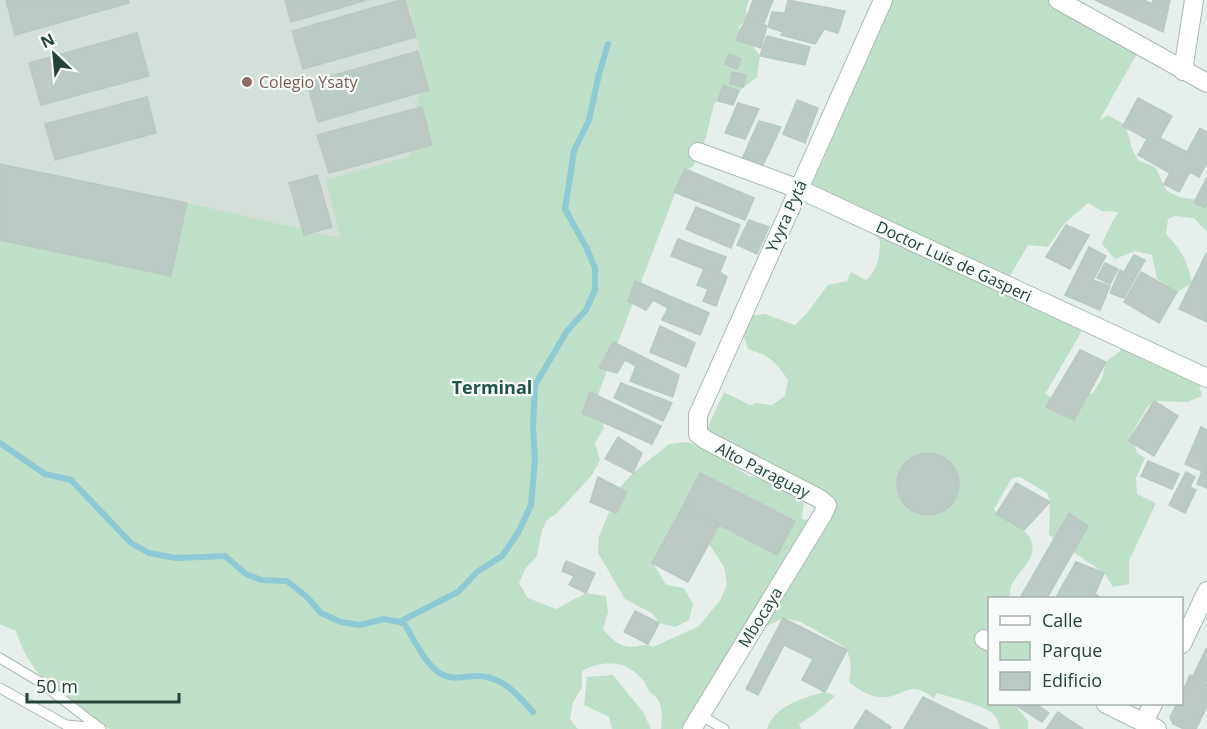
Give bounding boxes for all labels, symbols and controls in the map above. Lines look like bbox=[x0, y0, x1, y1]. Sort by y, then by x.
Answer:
north arrow bbox=[24, 24, 84, 84]
text: N bbox=[37, 28, 58, 53]
place label: Colegio Ysaty bbox=[259, 71, 358, 93]
marker: Colegio Ysaty bbox=[240, 75, 254, 89]
street label: Yvyra Pytá bbox=[760, 176, 812, 256]
street label: Doctor Luis de Gasperi bbox=[873, 215, 1035, 307]
district label: Terminal bbox=[452, 375, 532, 399]
street label: Alto Paraguay bbox=[712, 437, 815, 504]
street label: Mbocaya bbox=[733, 583, 787, 651]
legend bbox=[988, 597, 1183, 705]
text: Calle bbox=[1042, 608, 1083, 632]
text: Parque bbox=[1042, 638, 1102, 662]
scale bar bbox=[27, 666, 178, 704]
text: Edificio bbox=[1042, 668, 1102, 692]
text: 50 m bbox=[36, 674, 78, 698]

